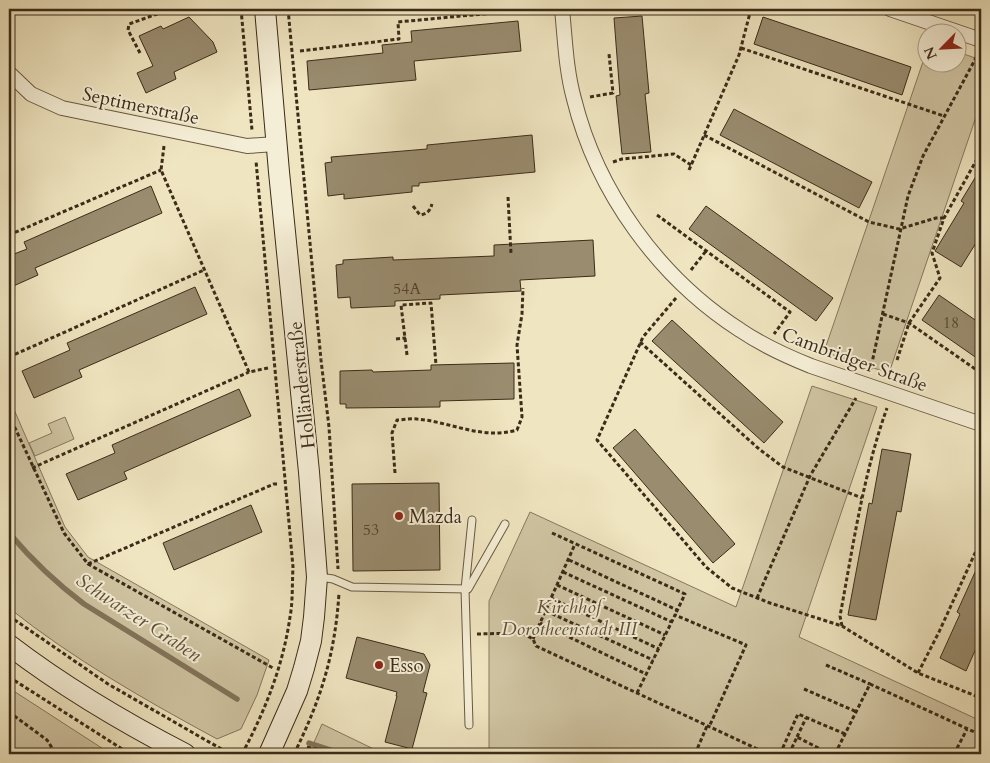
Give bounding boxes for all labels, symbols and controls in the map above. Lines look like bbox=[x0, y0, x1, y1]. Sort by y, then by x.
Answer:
north arrow bbox=[918, 22, 968, 72]
text: N bbox=[919, 44, 942, 63]
street label: Septimerstraße bbox=[80, 81, 202, 131]
house number: 54A bbox=[393, 278, 422, 300]
house number: 18 bbox=[943, 312, 959, 334]
street label: Holländerstraße bbox=[282, 320, 322, 450]
street label: Cambridger Straße bbox=[778, 322, 931, 398]
place label: Mazda bbox=[409, 504, 462, 530]
marker: Mazda bbox=[393, 510, 405, 522]
house number: 53 bbox=[363, 519, 379, 541]
water label: Schwarzer Graben bbox=[71, 567, 207, 668]
park label: Kirchhof Dorotheenstadt III bbox=[501, 594, 638, 642]
place label: Esso bbox=[389, 653, 424, 679]
marker: Esso bbox=[373, 659, 385, 671]

